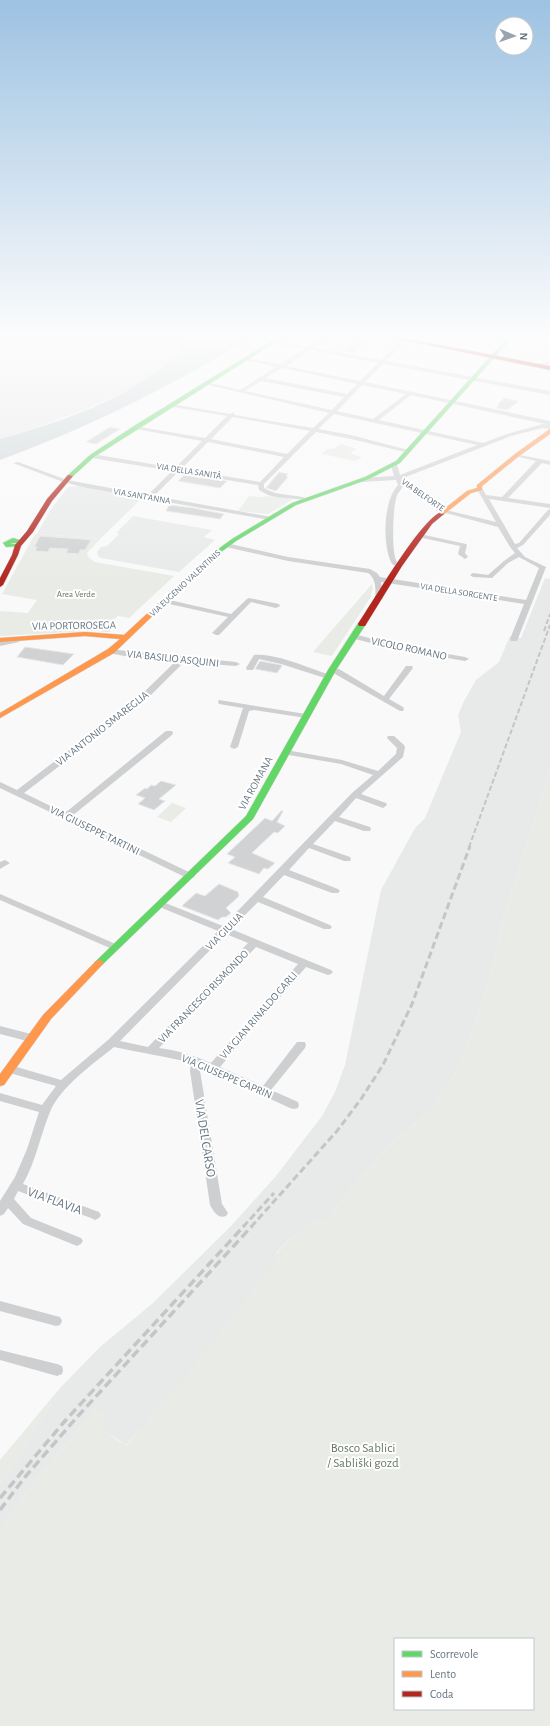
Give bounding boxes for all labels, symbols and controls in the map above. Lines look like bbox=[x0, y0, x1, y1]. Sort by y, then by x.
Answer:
north arrow bbox=[494, 16, 534, 56]
text: N bbox=[518, 32, 529, 40]
street label: VIA DELLA SANITÀ bbox=[156, 461, 222, 481]
street label: VIA BELFORTE bbox=[400, 477, 446, 514]
street label: VIA SANT'ANNA bbox=[113, 487, 171, 506]
street label: VIA EUGENIO VALENTINIS bbox=[148, 548, 223, 618]
street label: VIA DELLA SORGENTE bbox=[420, 582, 499, 603]
park label: Area Verde bbox=[57, 590, 95, 599]
street label: VIA PORTOROSEGA bbox=[32, 619, 117, 632]
street label: VICOLO ROMANO bbox=[370, 635, 448, 662]
street label: VIA BASILIO ASQUINI bbox=[126, 648, 220, 669]
street label: VIA ANTONIO SMAREGLIA bbox=[54, 689, 151, 768]
street label: VIA ROMANA bbox=[236, 754, 275, 812]
street label: VIA GIUSEPPE TARTINI bbox=[48, 804, 141, 857]
street label: VIA GIULIA bbox=[204, 910, 246, 952]
street label: VIA FRANCESCO RISMONDO bbox=[156, 948, 250, 1045]
street label: VIA GIAN RINALDO CARLI bbox=[218, 970, 299, 1061]
street label: VIA GIUSEPPE CAPRIN bbox=[180, 1052, 274, 1101]
street label: VIA DEL CARSO bbox=[192, 1098, 217, 1178]
street label: VIA FLAVIA bbox=[25, 1186, 84, 1217]
park label: Bosco Sablici / Sabliški gozd bbox=[327, 1442, 399, 1470]
legend bbox=[394, 1638, 534, 1710]
text: Scorrevole bbox=[430, 1648, 478, 1660]
text: Lento bbox=[430, 1668, 456, 1680]
text: Coda bbox=[430, 1688, 454, 1700]

